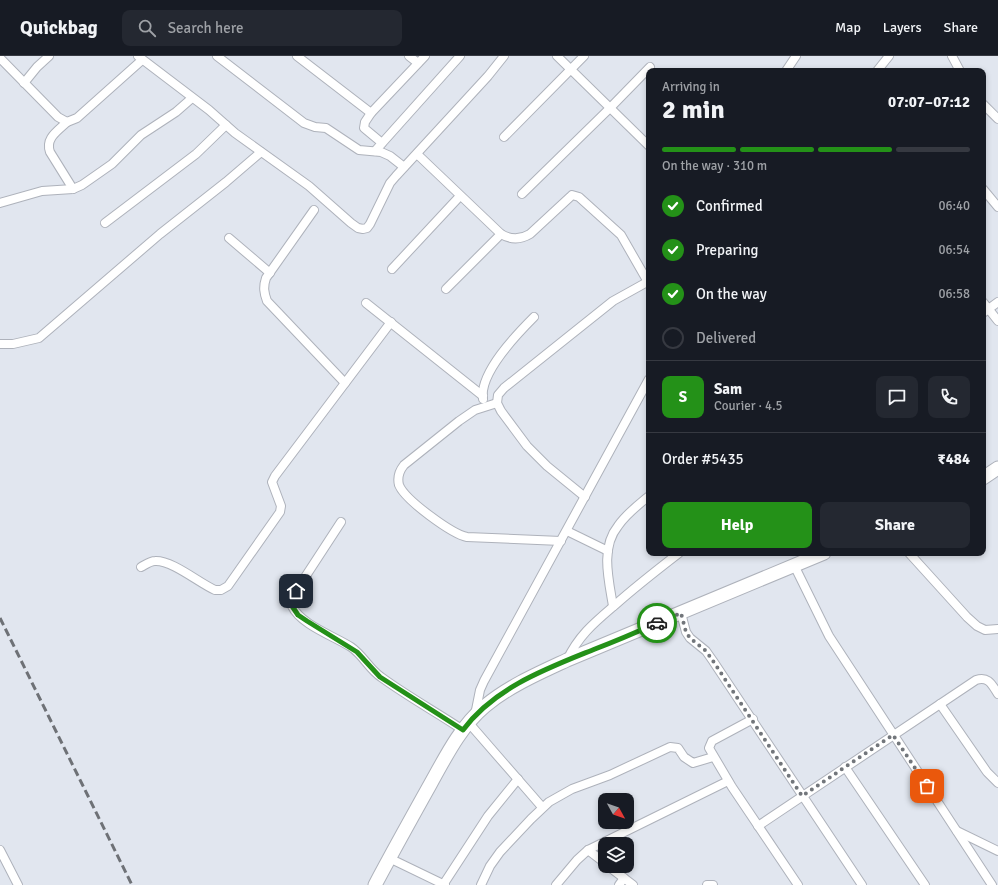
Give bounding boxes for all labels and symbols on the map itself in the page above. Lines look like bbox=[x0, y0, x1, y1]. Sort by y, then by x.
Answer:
pin bbox=[279, 574, 313, 608]
courier bbox=[637, 603, 677, 643]
pin bbox=[910, 769, 944, 803]
north arrow bbox=[598, 793, 634, 829]

